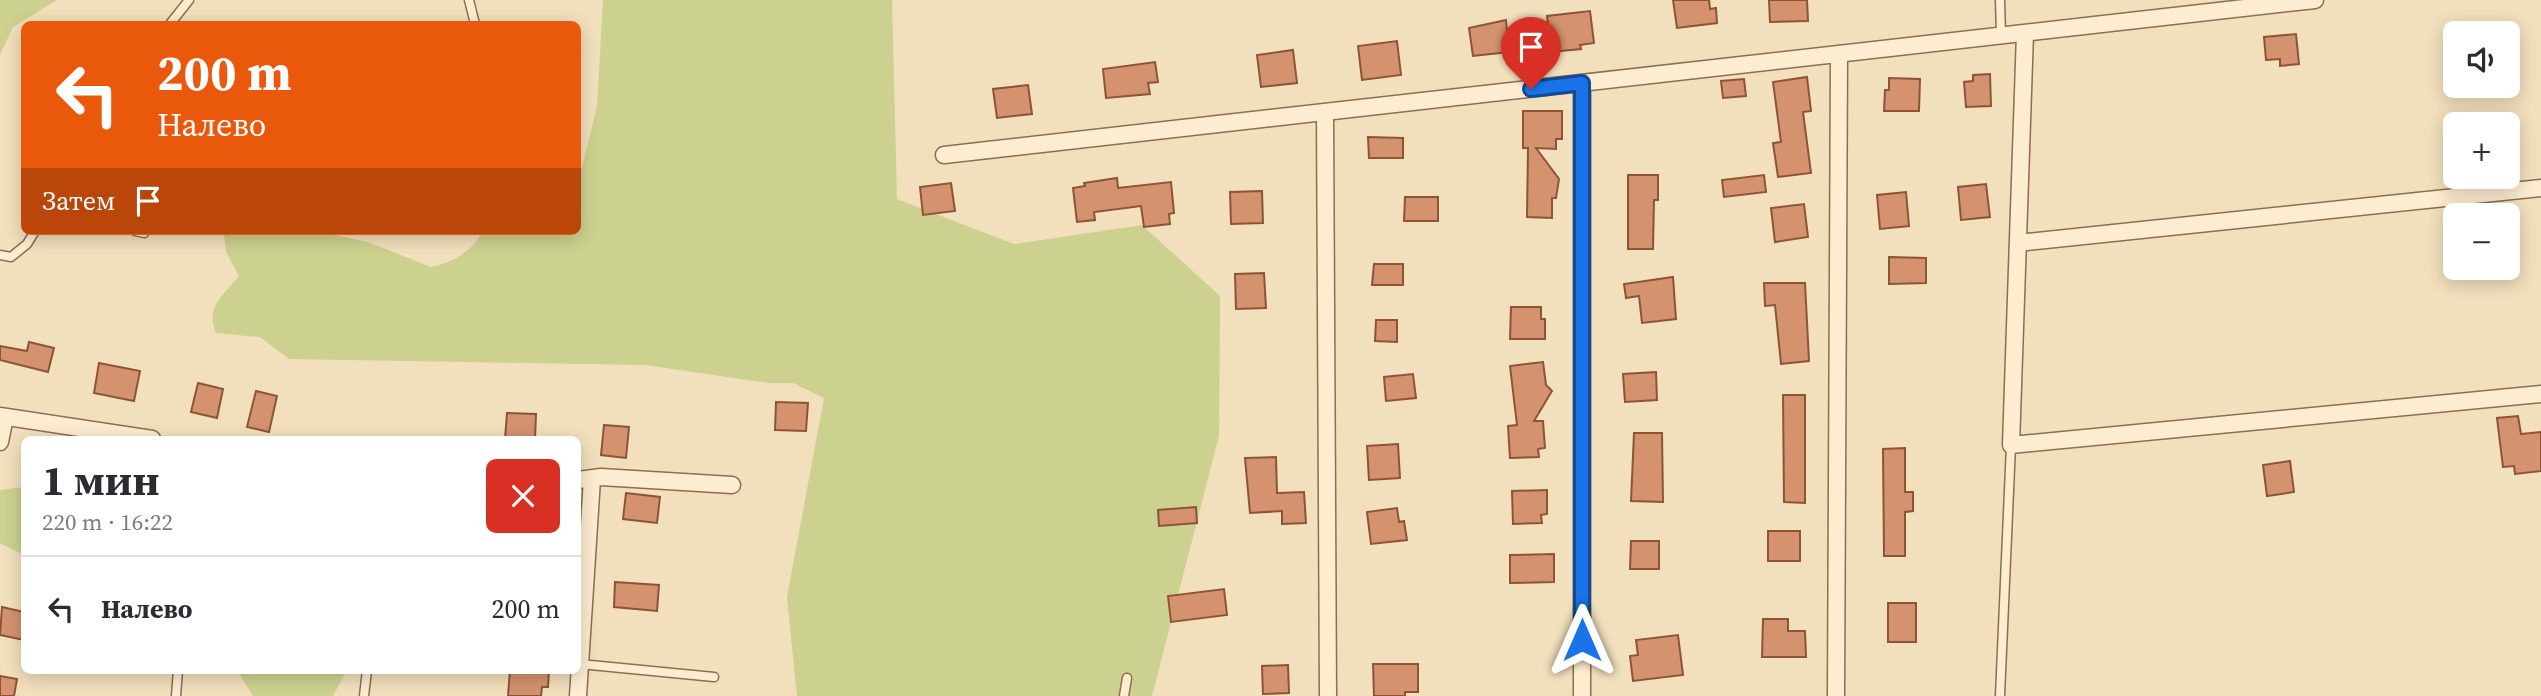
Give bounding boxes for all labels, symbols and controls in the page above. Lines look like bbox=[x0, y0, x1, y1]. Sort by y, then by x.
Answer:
pin bbox=[1501, 17, 1561, 89]
map controls bbox=[2443, 21, 2520, 280]
button: sound bbox=[2443, 21, 2520, 98]
icon: arrive bbox=[1512, 28, 1550, 66]
text: 200 m bbox=[157, 39, 292, 106]
icon: left bbox=[42, 49, 133, 140]
text: Налево bbox=[157, 103, 266, 147]
button: + bbox=[2443, 112, 2520, 189]
icon: arrive bbox=[129, 182, 167, 220]
text: Затем bbox=[42, 183, 115, 219]
button: − bbox=[2443, 203, 2520, 280]
text: 1 мин bbox=[42, 451, 159, 509]
button: close bbox=[486, 459, 560, 533]
text: 220 m · 16:22 bbox=[42, 506, 173, 538]
icon: left bbox=[42, 590, 80, 628]
text: Налево bbox=[101, 591, 192, 627]
text: 200 m bbox=[492, 591, 560, 627]
position arrow bbox=[1545, 603, 1619, 677]

